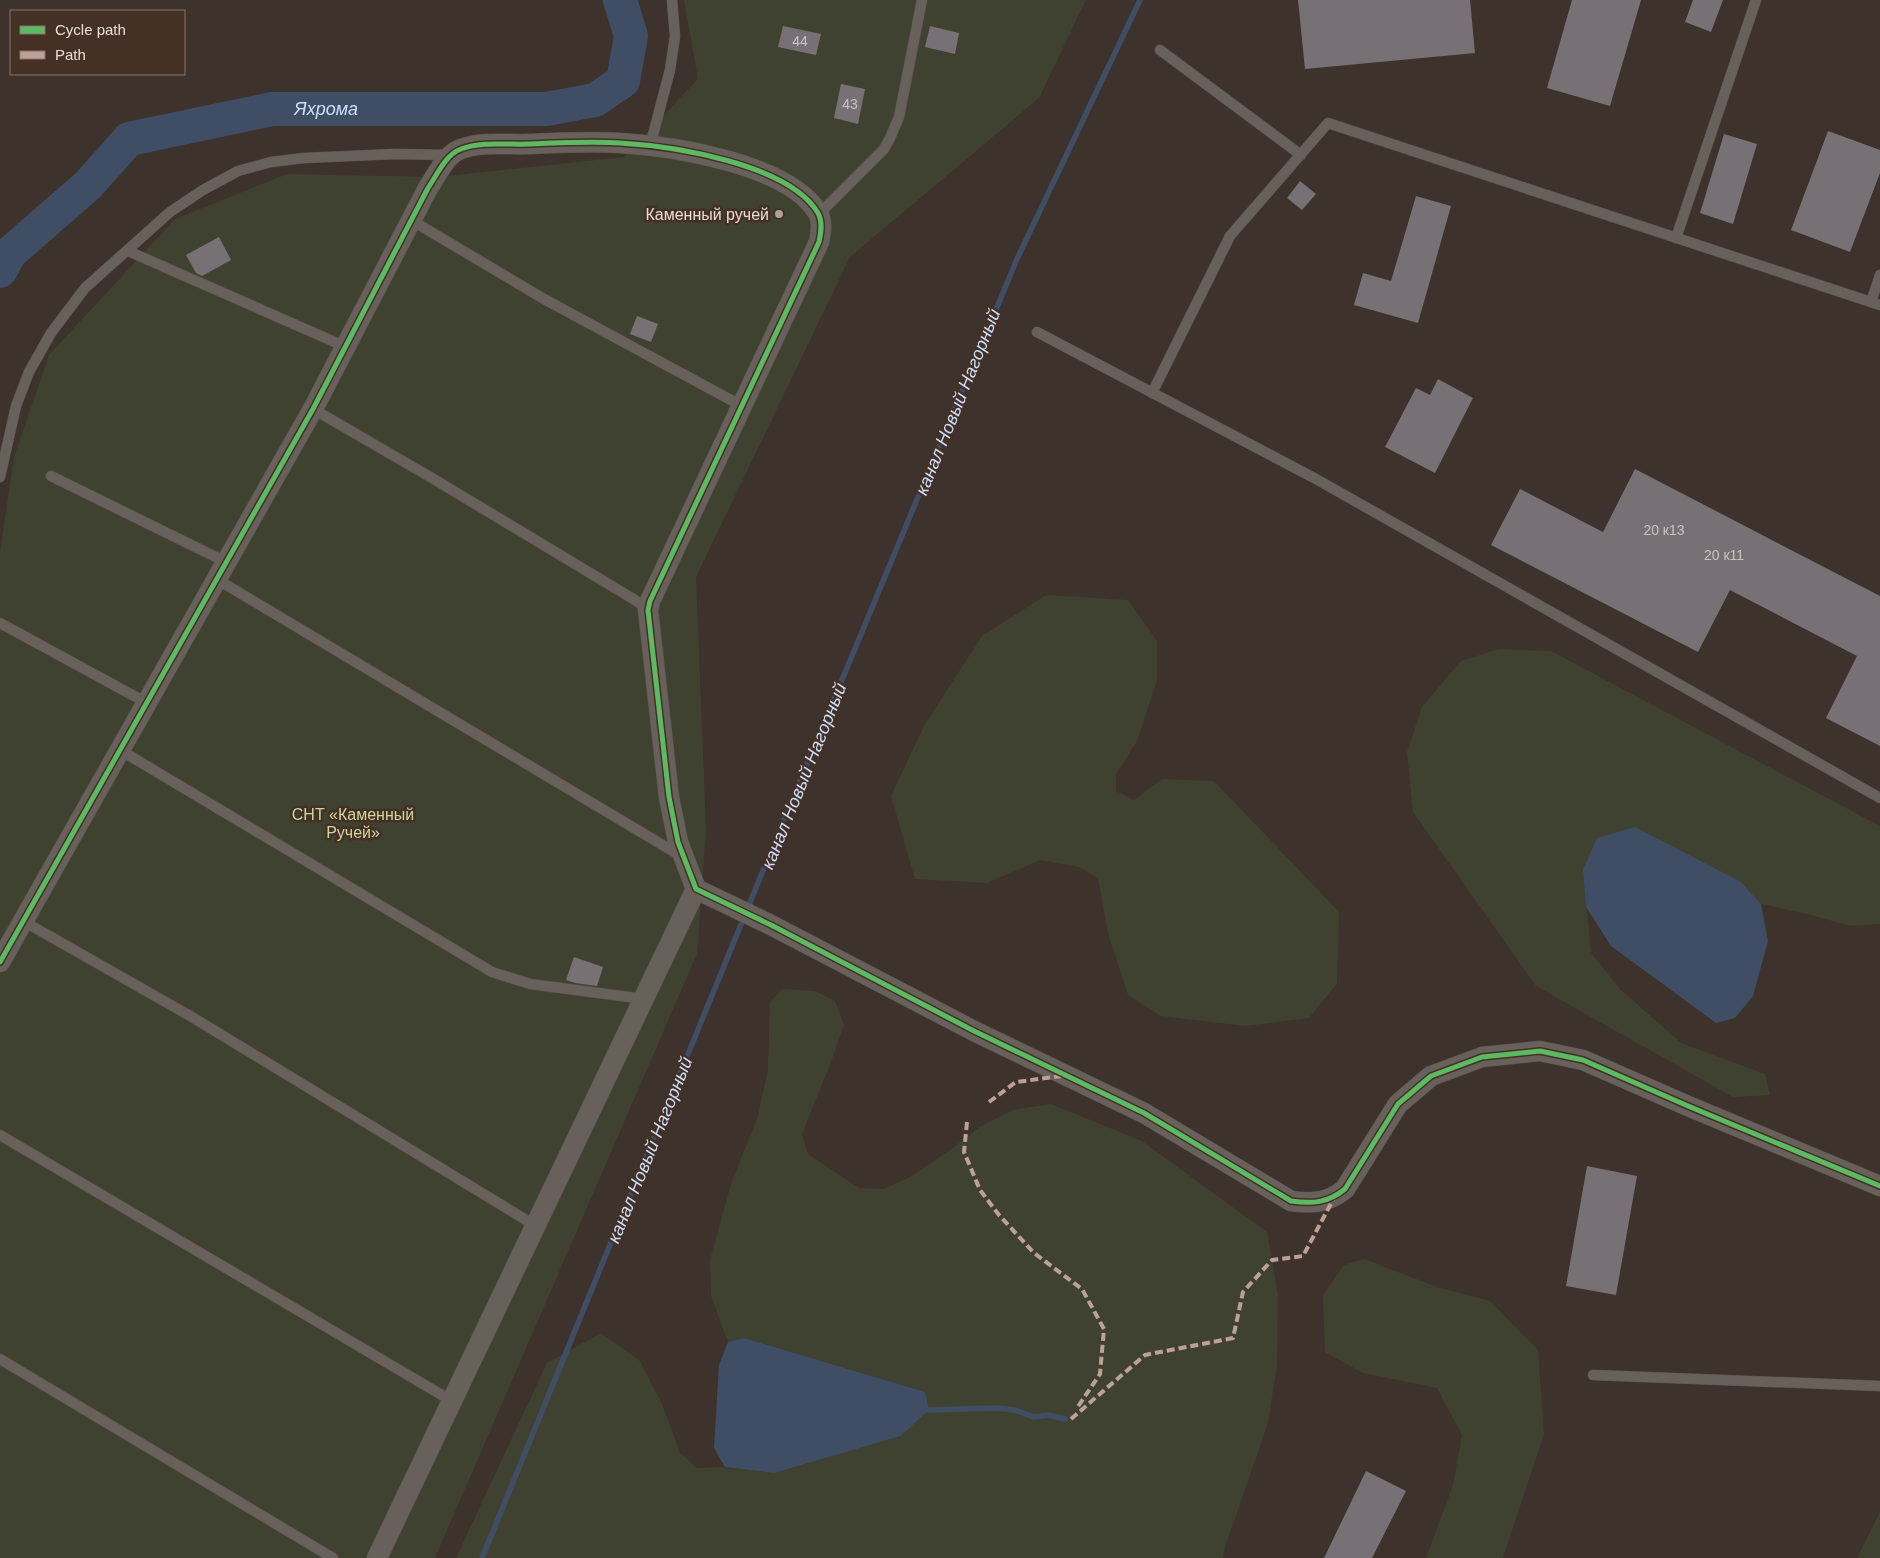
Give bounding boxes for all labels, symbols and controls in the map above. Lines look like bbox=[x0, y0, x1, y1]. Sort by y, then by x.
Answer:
legend bbox=[10, 10, 185, 75]
text: Cycle path bbox=[55, 21, 126, 38]
house number: 44 bbox=[792, 33, 808, 49]
text: Path bbox=[55, 46, 86, 63]
house number: 43 bbox=[842, 96, 858, 112]
water label: Яхрома bbox=[293, 99, 358, 119]
place label: Каменный ручей bbox=[645, 206, 769, 223]
marker: Каменный ручей bbox=[773, 208, 785, 220]
water label: канал Новый Нагорный bbox=[911, 306, 1005, 498]
house number: 20 к13 bbox=[1643, 522, 1685, 538]
house number: 20 к11 bbox=[1704, 547, 1744, 563]
water label: канал Новый Нагорный bbox=[757, 680, 851, 872]
park label: СНТ «Каменный Ручей» bbox=[292, 806, 414, 841]
water label: канал Новый Нагорный bbox=[603, 1054, 697, 1246]

